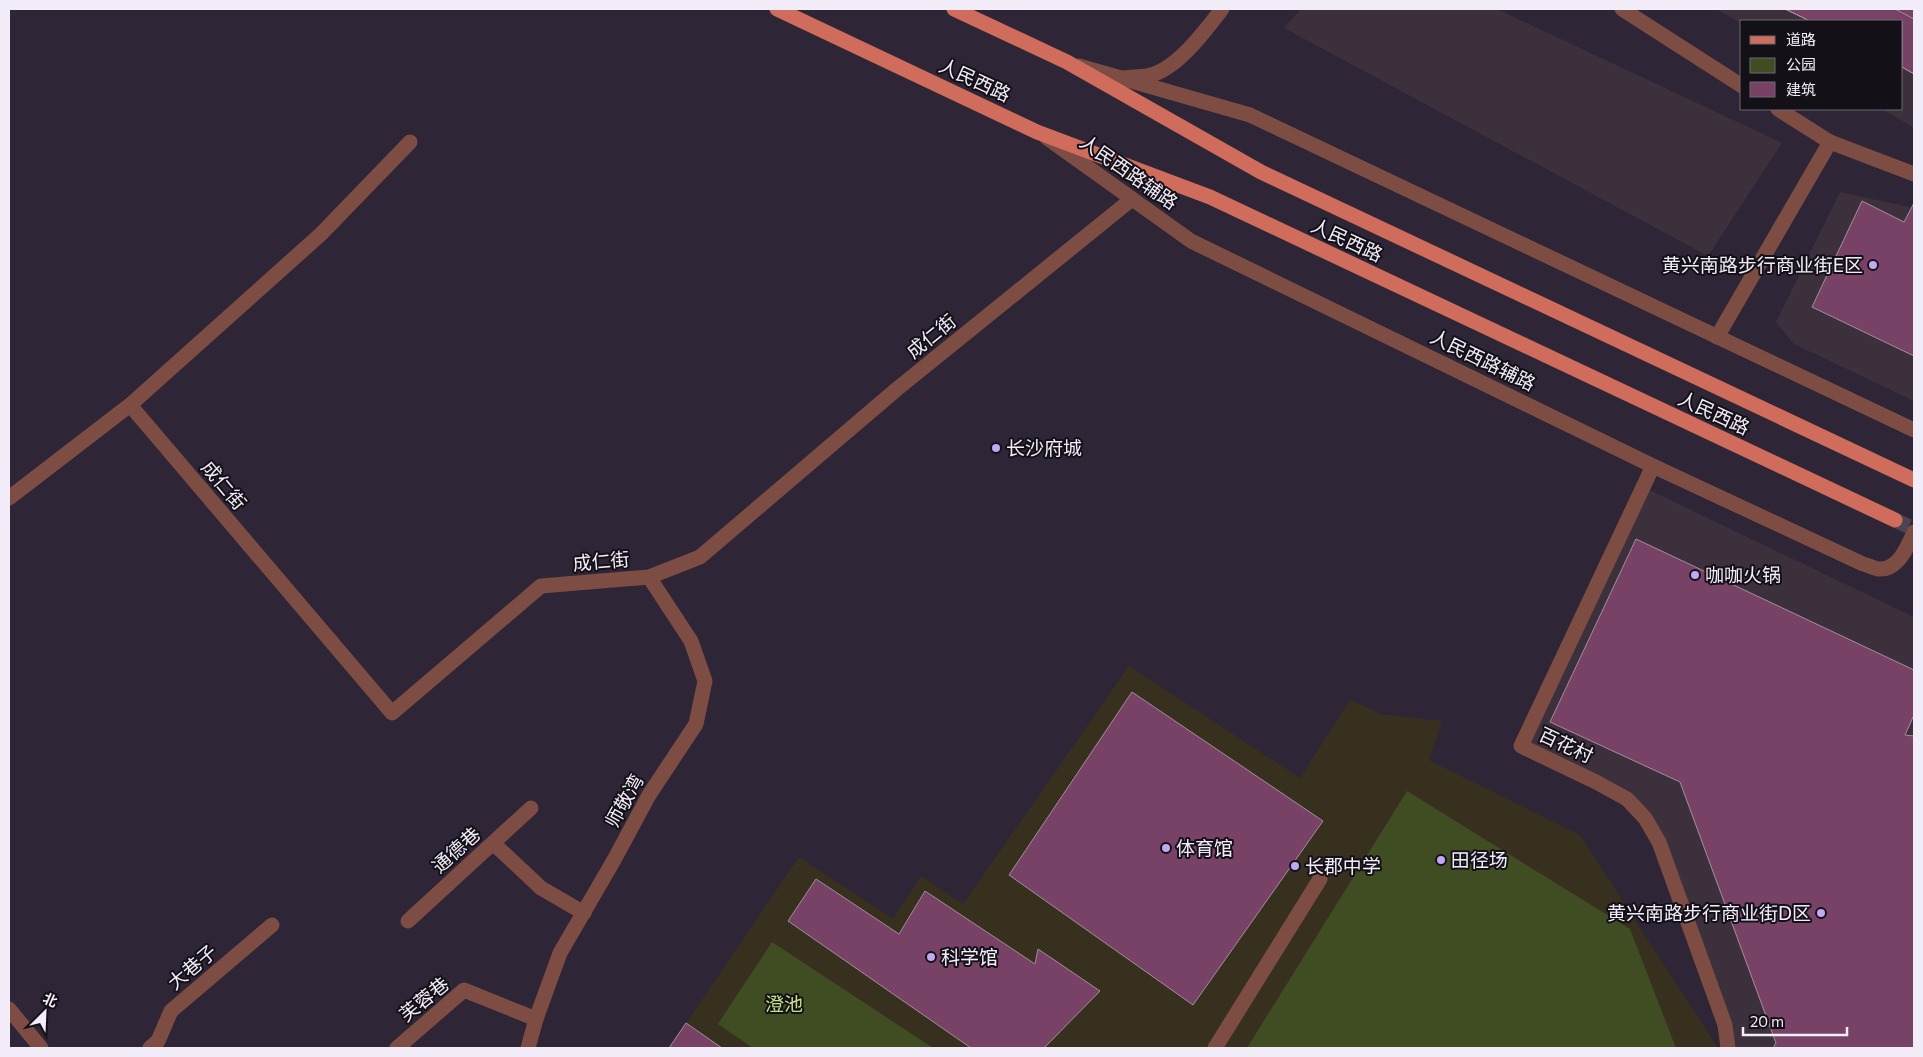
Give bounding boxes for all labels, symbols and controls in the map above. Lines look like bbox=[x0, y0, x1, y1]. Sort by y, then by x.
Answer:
legend bbox=[1740, 20, 1903, 110]
text: 道路 bbox=[1786, 30, 1816, 48]
street label: 人民西路 bbox=[936, 53, 1015, 106]
text: 公园 bbox=[1786, 55, 1816, 73]
text: 建筑 bbox=[1786, 80, 1816, 98]
street label: 人民西路辅路 bbox=[1076, 129, 1183, 214]
street label: 人民西路 bbox=[1308, 213, 1387, 266]
place label: 黄兴南路步行商业街E区 bbox=[1662, 253, 1863, 276]
marker: 黄兴南路步行商业街E区 bbox=[1867, 259, 1879, 271]
street label: 成仁街 bbox=[901, 309, 960, 362]
street label: 人民西路辅路 bbox=[1427, 324, 1539, 395]
street label: 人民西路 bbox=[1675, 386, 1754, 439]
place label: 长沙府城 bbox=[1006, 436, 1082, 459]
marker: 长沙府城 bbox=[990, 442, 1002, 454]
street label: 成仁街 bbox=[197, 455, 252, 514]
street label: 成仁街 bbox=[572, 547, 630, 574]
place label: 咖咖火锅 bbox=[1705, 563, 1781, 586]
marker: 咖咖火锅 bbox=[1689, 569, 1701, 581]
street label: 百花村 bbox=[1536, 722, 1597, 767]
street label: 师敬湾 bbox=[600, 770, 647, 831]
street label: 通德巷 bbox=[427, 822, 485, 877]
place label: 体育馆 bbox=[1176, 836, 1233, 859]
marker: 体育馆 bbox=[1160, 842, 1172, 854]
place label: 田径场 bbox=[1451, 848, 1508, 871]
place label: 长郡中学 bbox=[1305, 854, 1381, 877]
marker: 田径场 bbox=[1435, 854, 1447, 866]
marker: 长郡中学 bbox=[1289, 860, 1301, 872]
place label: 黄兴南路步行商业街D区 bbox=[1607, 901, 1811, 924]
marker: 黄兴南路步行商业街D区 bbox=[1815, 907, 1827, 919]
street label: 大巷子 bbox=[162, 939, 221, 994]
place label: 科学馆 bbox=[941, 945, 998, 968]
marker: 科学馆 bbox=[925, 951, 937, 963]
street label: 芙蓉巷 bbox=[394, 972, 453, 1025]
north arrow bbox=[20, 987, 70, 1037]
text: 北 bbox=[41, 989, 60, 1010]
park label: 澄池 bbox=[765, 992, 803, 1015]
scale bar bbox=[1743, 1004, 1847, 1036]
text: 20 m bbox=[1750, 1012, 1784, 1030]

